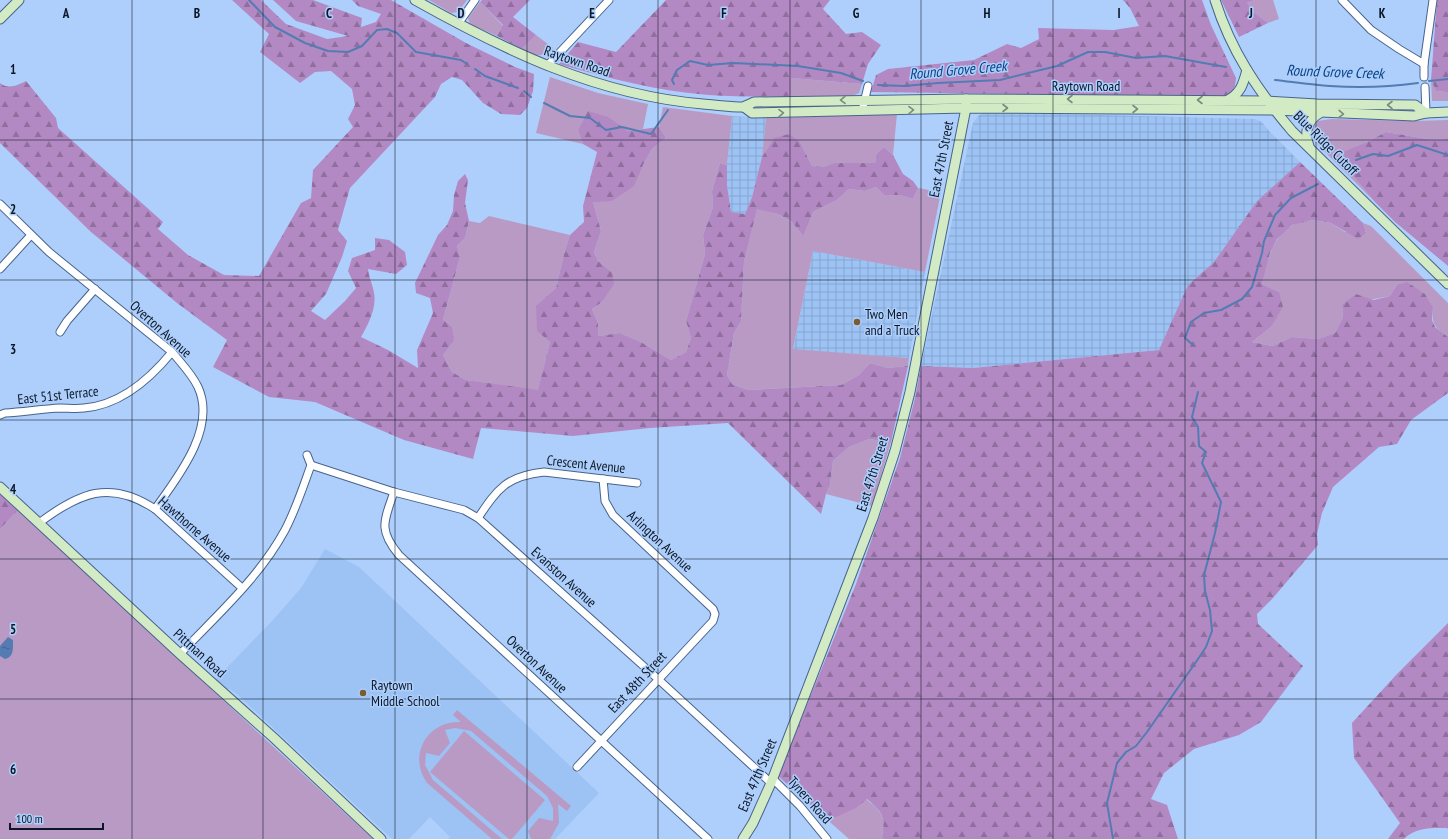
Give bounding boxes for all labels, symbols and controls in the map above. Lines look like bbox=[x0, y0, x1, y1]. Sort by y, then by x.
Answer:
text: A bbox=[62, 5, 70, 22]
text: B bbox=[194, 5, 200, 22]
text: C bbox=[326, 5, 332, 22]
text: D bbox=[458, 5, 465, 22]
text: E bbox=[589, 5, 595, 22]
text: F bbox=[721, 5, 727, 22]
text: G bbox=[853, 5, 860, 22]
text: H bbox=[984, 5, 991, 22]
text: I bbox=[1117, 5, 1121, 22]
text: J bbox=[1248, 5, 1253, 22]
text: K bbox=[1379, 5, 1386, 22]
street label: Raytown Road bbox=[542, 41, 612, 81]
water label: Round Grove Creek bbox=[908, 56, 1010, 83]
water label: Round Grove Creek bbox=[1286, 60, 1386, 83]
text: 1 bbox=[10, 61, 16, 78]
street label: Raytown Road bbox=[1052, 77, 1120, 95]
one-way arrow bbox=[1067, 95, 1073, 103]
one-way arrow bbox=[840, 96, 846, 105]
one-way arrow bbox=[1197, 96, 1203, 104]
one-way arrow bbox=[1387, 101, 1393, 109]
one-way arrow bbox=[1002, 104, 1008, 112]
one-way arrow bbox=[1132, 105, 1138, 113]
one-way arrow bbox=[908, 106, 914, 114]
street label: Blue Ridge Cutoff bbox=[1290, 107, 1363, 180]
one-way arrow bbox=[778, 109, 784, 117]
one-way arrow bbox=[1338, 109, 1344, 118]
street label: East 47th Street bbox=[925, 119, 957, 199]
text: 2 bbox=[10, 201, 16, 218]
street label: Overton Avenue bbox=[126, 297, 196, 362]
place label: Two Men and a Truck bbox=[865, 305, 920, 339]
marker: Two Men and a Truck bbox=[852, 317, 862, 327]
text: 3 bbox=[10, 341, 16, 358]
street label: East 51st Terrace bbox=[17, 382, 100, 408]
street label: East 47th Street bbox=[852, 434, 892, 514]
street label: Crescent Avenue bbox=[546, 451, 626, 477]
text: 4 bbox=[10, 481, 17, 498]
street label: Hawthorne Avenue bbox=[155, 492, 235, 566]
street label: Arlington Avenue bbox=[624, 506, 697, 576]
street label: Evanston Avenue bbox=[528, 543, 601, 611]
text: 5 bbox=[10, 621, 16, 638]
street label: Pittman Road bbox=[170, 625, 230, 681]
street label: Overton Avenue bbox=[503, 631, 571, 697]
street label: East 48th Street bbox=[604, 647, 670, 717]
place label: Raytown Middle School bbox=[371, 676, 440, 710]
marker: Raytown Middle School bbox=[358, 688, 368, 698]
street label: East 47th Street bbox=[734, 736, 781, 814]
text: 6 bbox=[10, 761, 16, 778]
street label: Tyners Road bbox=[784, 773, 836, 827]
scale bar bbox=[10, 805, 103, 831]
text: 100 m bbox=[16, 811, 43, 826]

